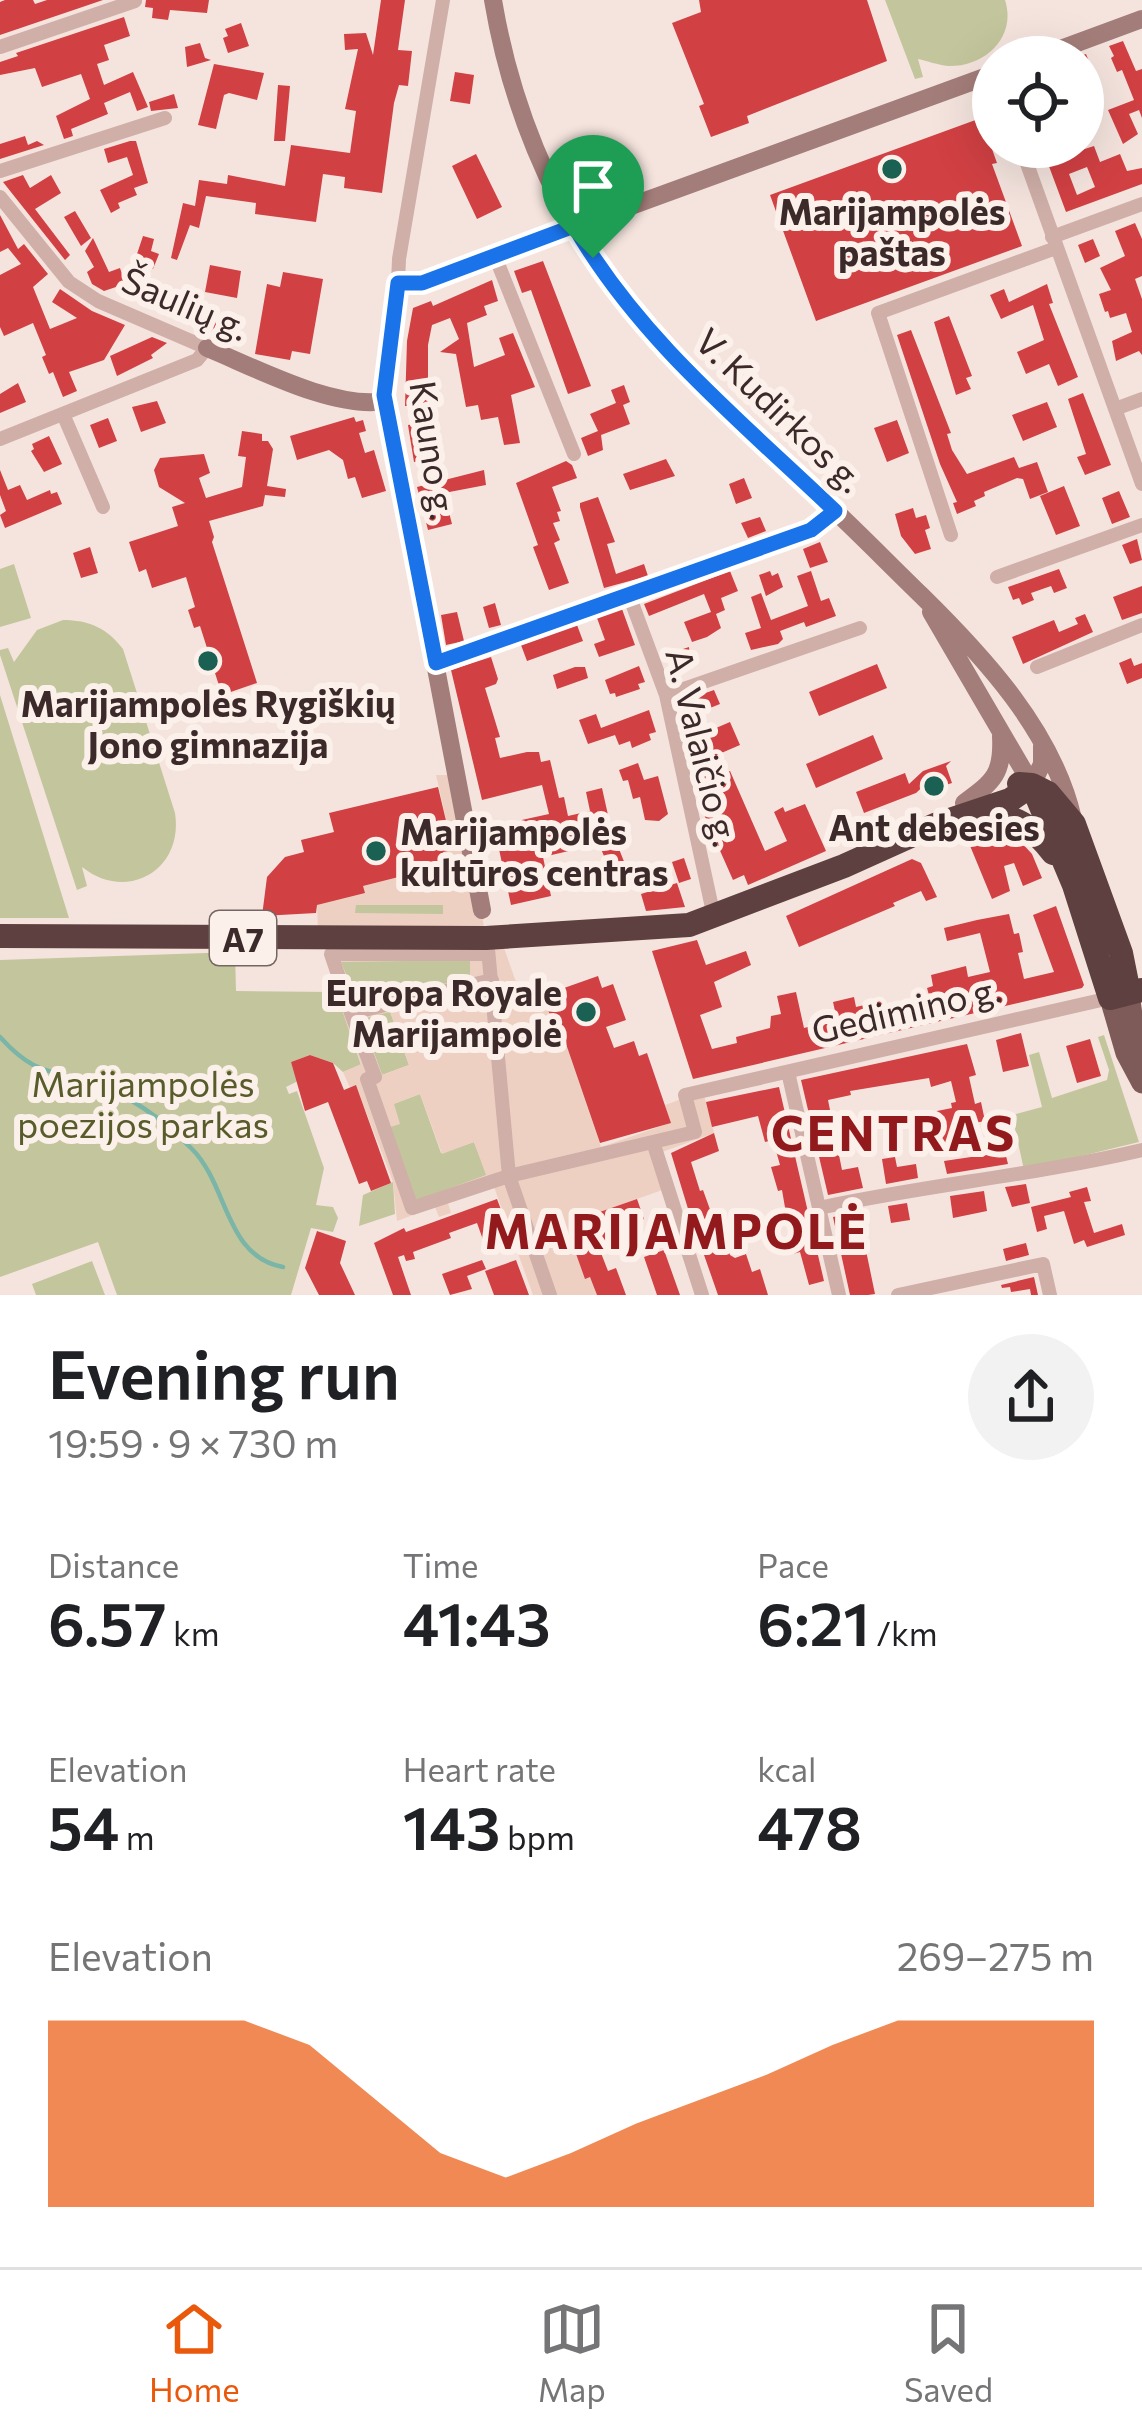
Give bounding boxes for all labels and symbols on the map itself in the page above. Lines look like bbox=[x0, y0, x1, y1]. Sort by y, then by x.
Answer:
pin bbox=[542, 135, 644, 258]
marker: Marijampolės paštas bbox=[879, 156, 905, 182]
place label: Marijampolės paštas bbox=[779, 188, 1005, 273]
street label: Šaulių g. bbox=[116, 256, 256, 348]
street label: V. Kudirkos g. bbox=[688, 318, 874, 500]
street label: Kauno g. bbox=[402, 377, 468, 523]
street label: A. Valaičio g. bbox=[658, 643, 750, 851]
marker: Marijampolės Rygiškių Jono gimnazija bbox=[195, 648, 221, 674]
place label: Marijampolės Rygiškių Jono gimnazija bbox=[20, 680, 396, 765]
marker: Ant debesies bbox=[921, 773, 947, 799]
place label: Ant debesies bbox=[828, 804, 1040, 848]
place label: Marijampolės kultūros centras bbox=[400, 808, 669, 893]
marker: Marijampolės kultūros centras bbox=[363, 838, 389, 864]
road number: A7 bbox=[210, 911, 276, 965]
street label: Gedimino g. bbox=[807, 965, 1005, 1051]
place label: Europa Royale Marijampolė bbox=[325, 969, 562, 1054]
marker: Europa Royale Marijampolė bbox=[573, 999, 599, 1025]
park label: Marijampolės poezijos parkas bbox=[17, 1060, 269, 1145]
district label: CENTRAS bbox=[771, 1102, 1017, 1161]
district label: MARIJAMPOLĖ bbox=[485, 1200, 869, 1259]

